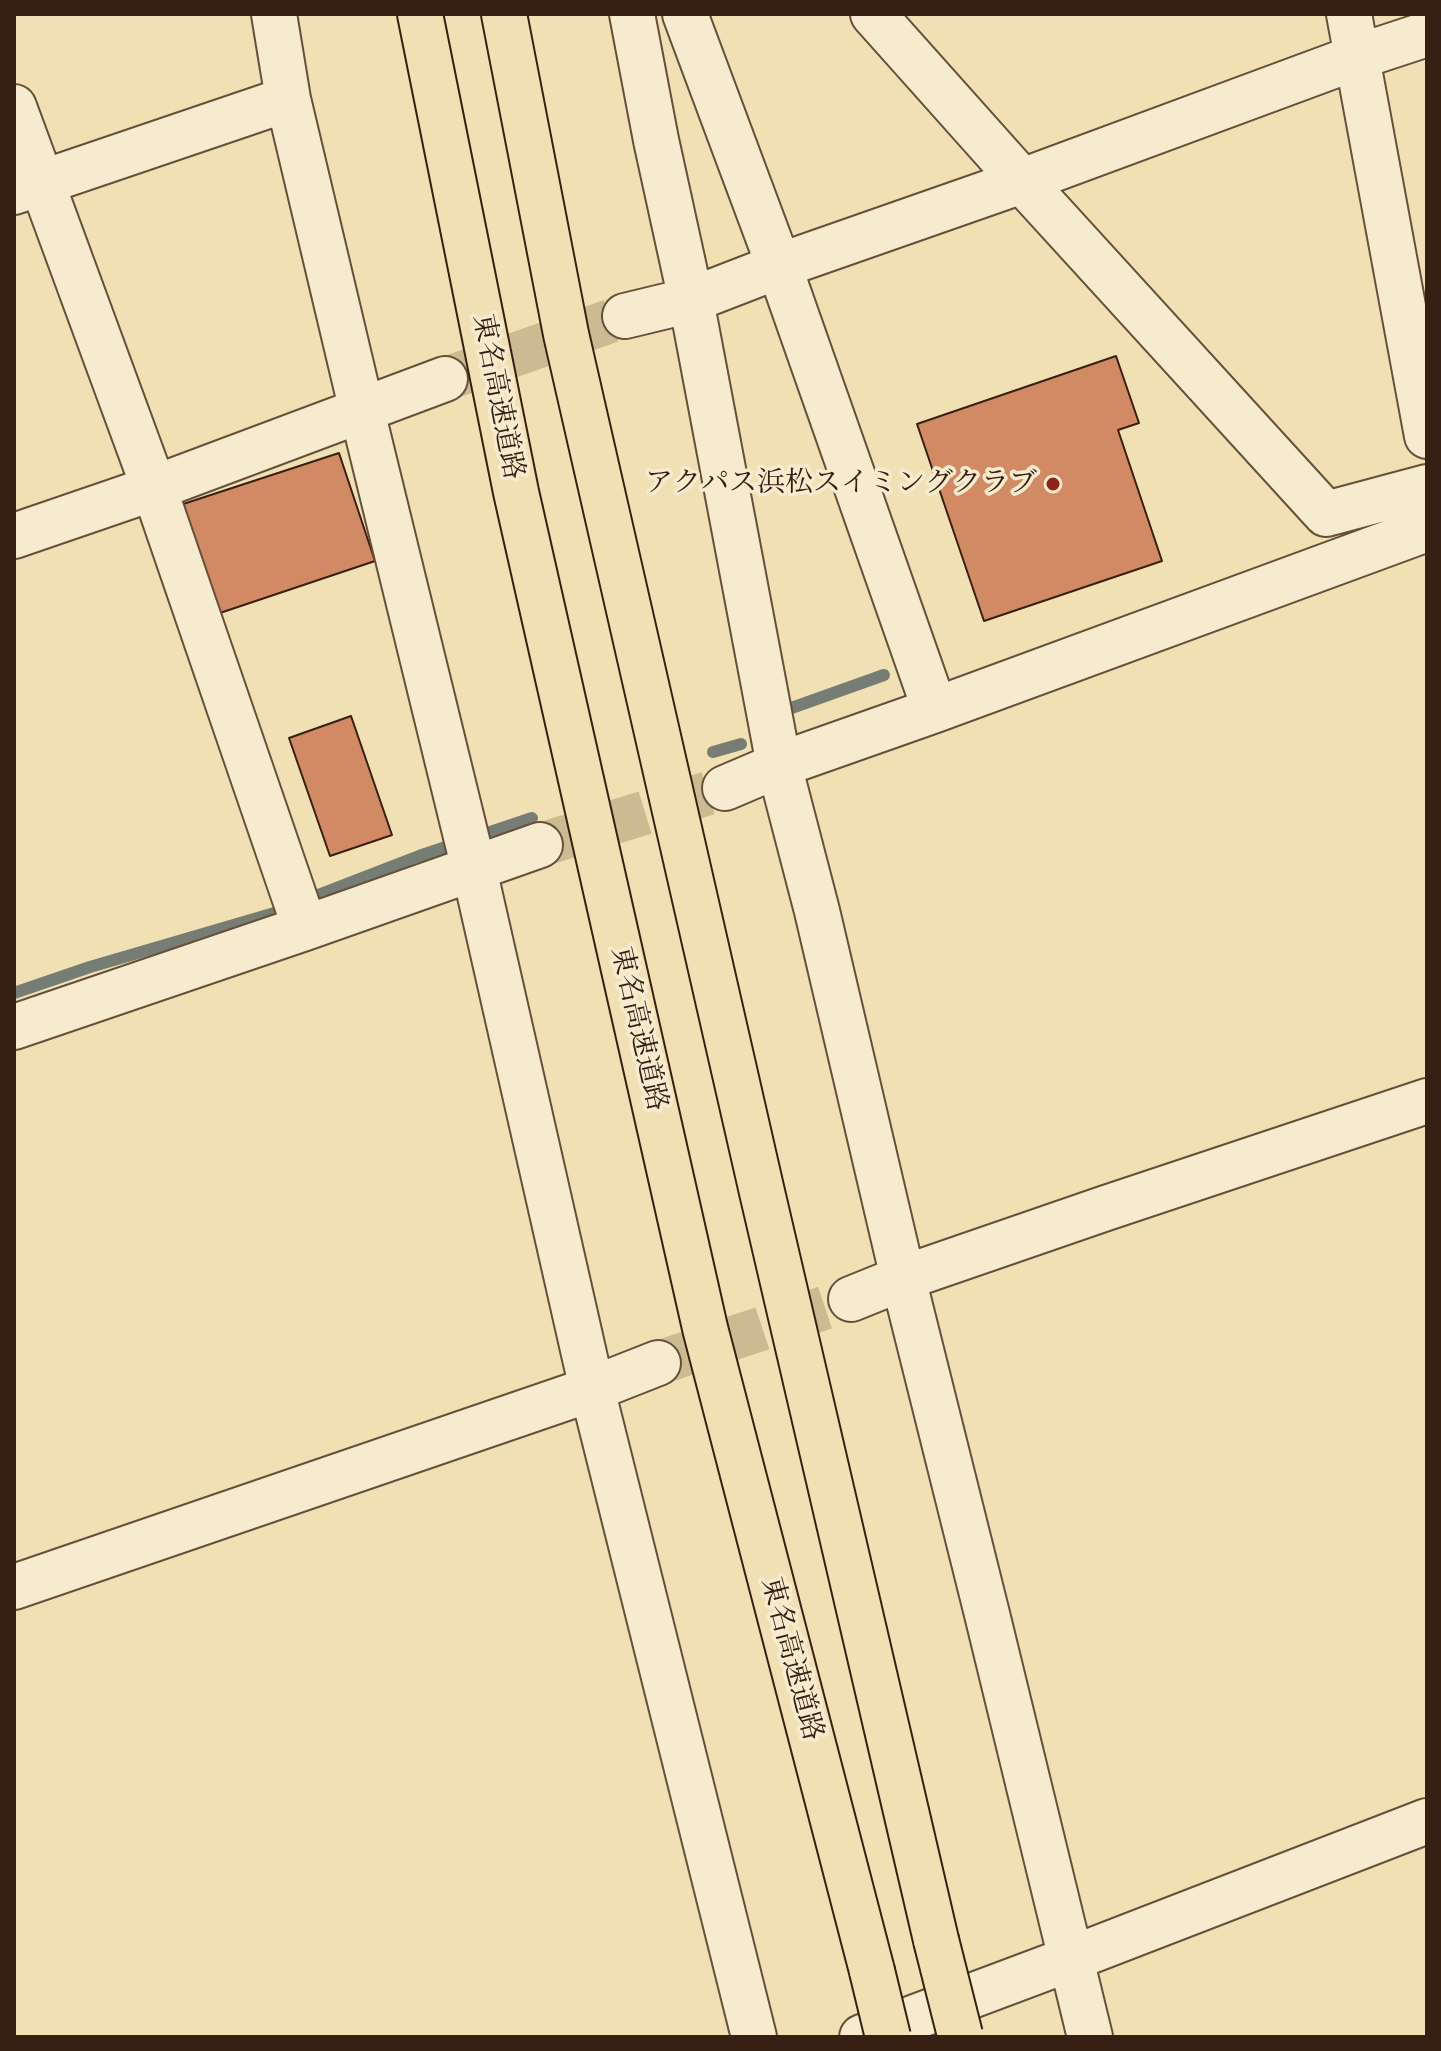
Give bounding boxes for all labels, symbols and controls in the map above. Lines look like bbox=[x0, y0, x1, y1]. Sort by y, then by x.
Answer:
street label: 東名高速道路 bbox=[464, 311, 530, 483]
place label: アクパス浜松スイミングクラブ bbox=[645, 467, 1037, 501]
marker: アクパス浜松スイミングクラブ bbox=[1044, 475, 1062, 493]
street label: 東名高速道路 bbox=[603, 943, 673, 1115]
street label: 東名高速道路 bbox=[753, 1574, 829, 1744]

